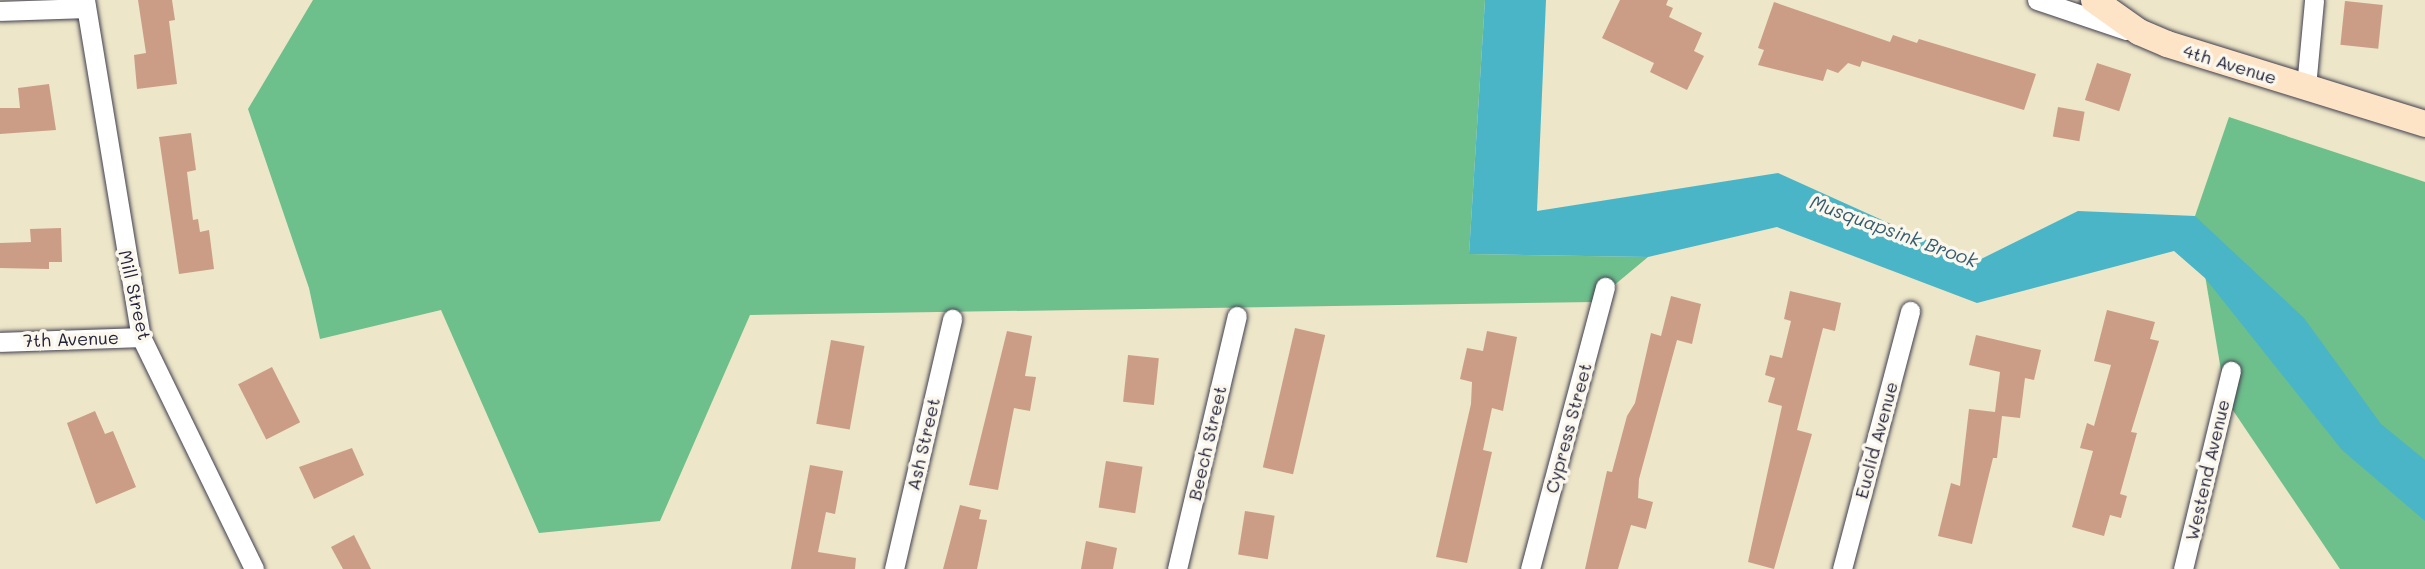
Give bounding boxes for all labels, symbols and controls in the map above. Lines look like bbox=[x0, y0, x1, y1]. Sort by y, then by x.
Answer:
street label: 4th Avenue bbox=[2181, 40, 2279, 88]
water label: Musquapsink Brook bbox=[1807, 190, 1981, 272]
street label: Mill Street bbox=[114, 248, 156, 342]
street label: 7th Avenue bbox=[23, 327, 119, 351]
street label: Cypress Street bbox=[1540, 360, 1596, 496]
street label: Euclid Avenue bbox=[1850, 379, 1902, 501]
street label: Beech Street bbox=[1183, 383, 1231, 503]
street label: Ash Street bbox=[902, 396, 944, 492]
street label: Westend Avenue bbox=[2180, 397, 2234, 543]

